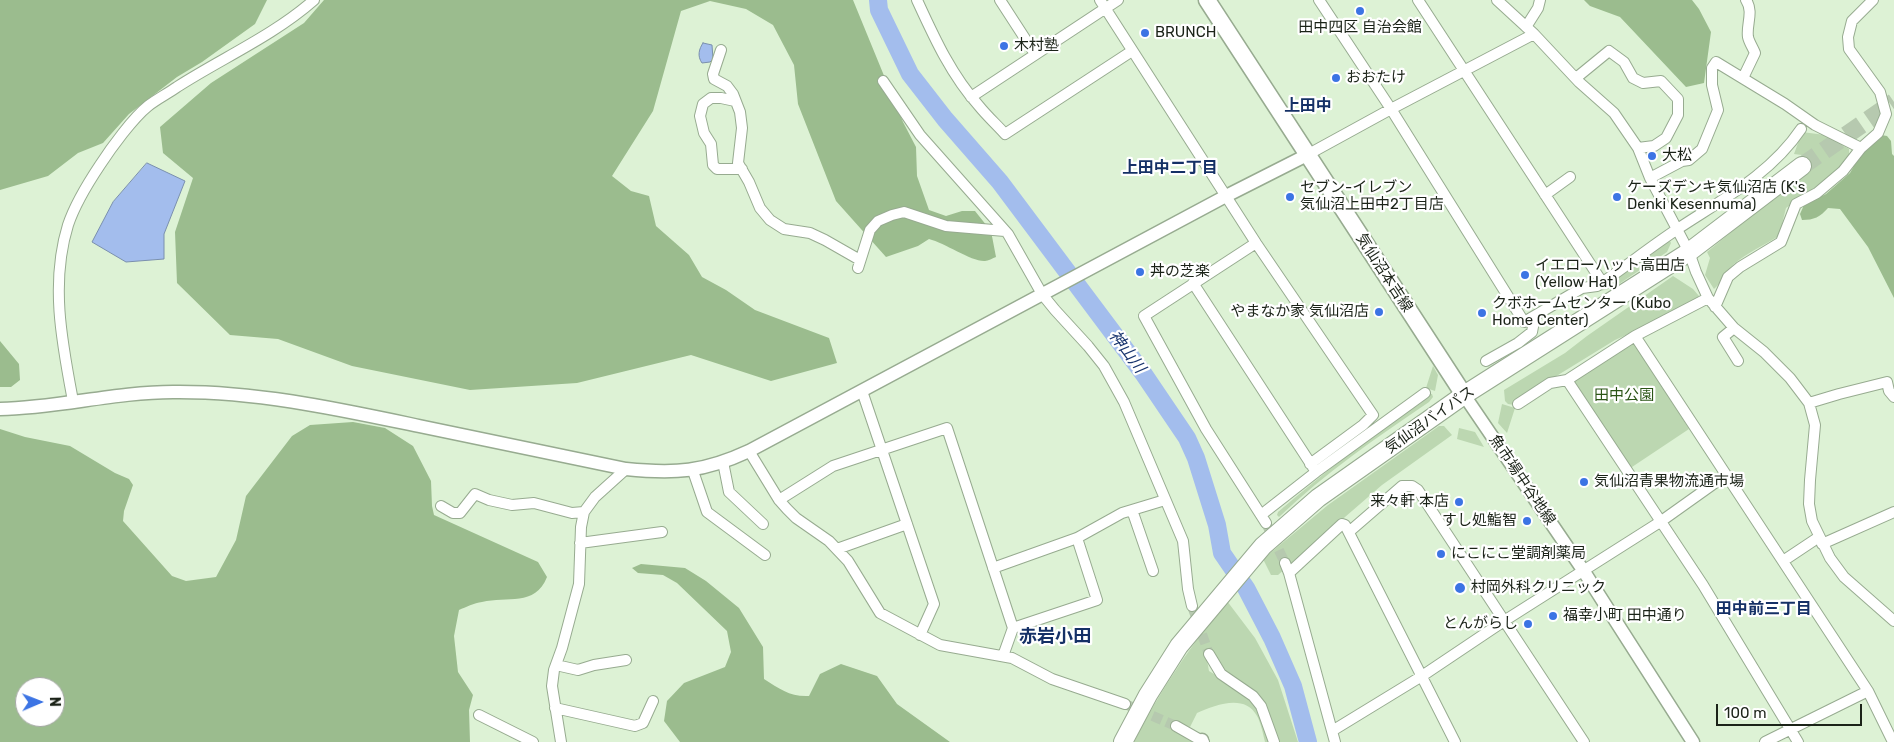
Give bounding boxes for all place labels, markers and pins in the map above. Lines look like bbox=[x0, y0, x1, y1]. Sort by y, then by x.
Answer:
marker: 田中四区 自治会館 bbox=[1354, 5, 1366, 17]
place label: 田中四区 自治会館 bbox=[1298, 19, 1422, 37]
place label: BRUNCH bbox=[1155, 24, 1216, 42]
marker: BRUNCH bbox=[1139, 27, 1151, 39]
place label: 木村塾 bbox=[1014, 37, 1059, 55]
marker: 木村塾 bbox=[998, 40, 1010, 52]
place label: おおたけ bbox=[1346, 69, 1406, 87]
marker: おおたけ bbox=[1330, 72, 1342, 84]
place label: 大松 bbox=[1662, 147, 1692, 165]
marker: 大松 bbox=[1646, 150, 1658, 162]
place label: セブン-イレブン 気仙沼上田中2丁目店 bbox=[1300, 179, 1444, 214]
place label: ケーズデンキ気仙沼店 (K's Denki Kesennuma) bbox=[1627, 179, 1805, 214]
marker: セブン-イレブン 気仙沼上田中2丁目店 bbox=[1284, 191, 1296, 203]
marker: ケーズデンキ気仙沼店 (K's Denki Kesennuma) bbox=[1611, 191, 1623, 203]
place label: イエローハット高田店 (Yellow Hat) bbox=[1535, 257, 1685, 292]
place label: 丼の芝楽 bbox=[1150, 263, 1210, 281]
marker: 丼の芝楽 bbox=[1134, 266, 1146, 278]
marker: イエローハット高田店 (Yellow Hat) bbox=[1519, 269, 1531, 281]
place label: クボホームセンター (Kubo Home Center) bbox=[1492, 295, 1671, 330]
place label: やまなか家 気仙沼店 bbox=[1230, 303, 1369, 321]
marker: やまなか家 気仙沼店 bbox=[1373, 306, 1385, 318]
marker: クボホームセンター (Kubo Home Center) bbox=[1476, 307, 1488, 319]
place label: 気仙沼青果物流通市場 bbox=[1594, 473, 1744, 491]
marker: 気仙沼青果物流通市場 bbox=[1578, 476, 1590, 488]
place label: 来々軒 本店 bbox=[1370, 493, 1449, 511]
marker: 来々軒 本店 bbox=[1453, 496, 1465, 508]
place label: すし処鮨智 bbox=[1442, 512, 1517, 530]
marker: すし処鮨智 bbox=[1521, 515, 1533, 527]
place label: にこにこ堂調剤薬局 bbox=[1451, 545, 1586, 563]
marker: にこにこ堂調剤薬局 bbox=[1435, 548, 1447, 560]
place label: 村岡外科クリニック bbox=[1471, 579, 1606, 597]
marker: 村岡外科クリニック bbox=[1453, 581, 1467, 595]
place label: 福幸小町 田中通り bbox=[1563, 607, 1687, 625]
marker: 福幸小町 田中通り bbox=[1547, 610, 1559, 622]
place label: とんがらし bbox=[1443, 615, 1518, 633]
marker: とんがらし bbox=[1522, 618, 1534, 630]

